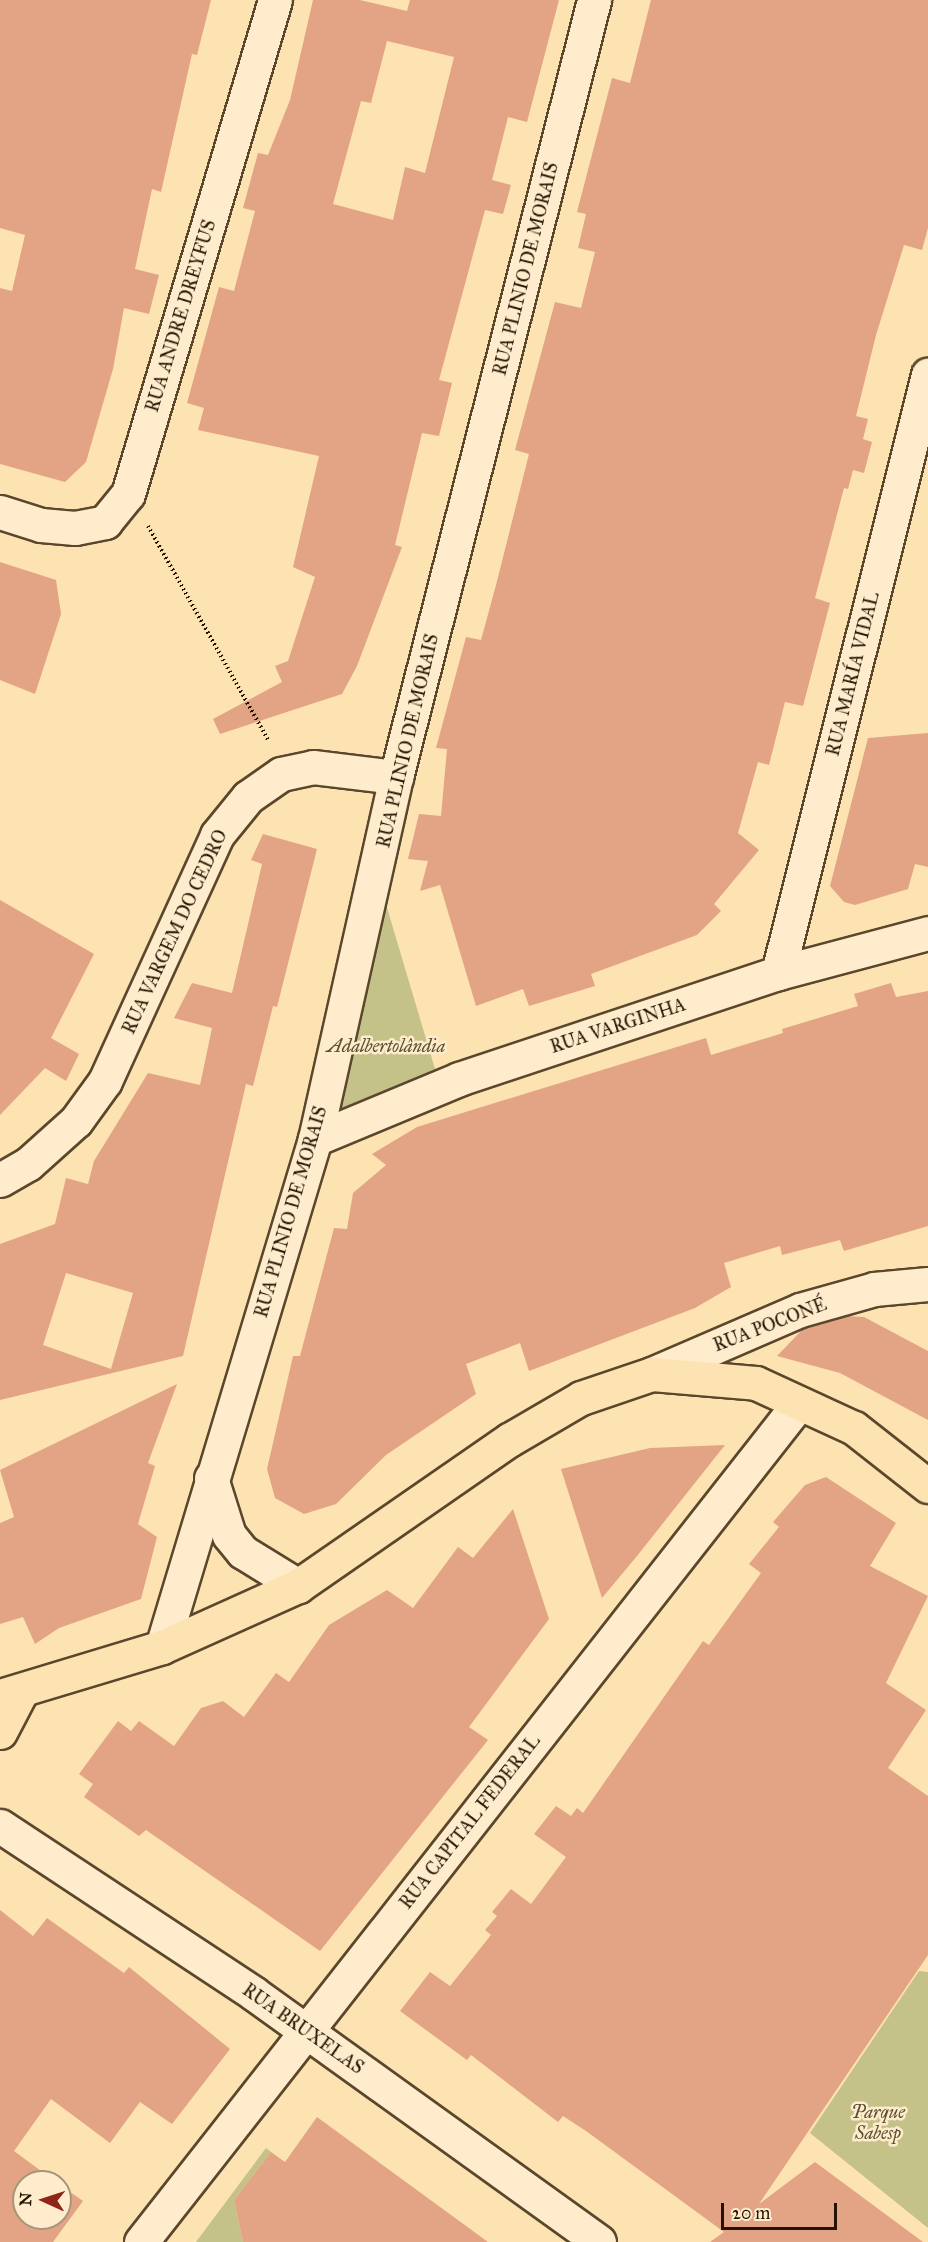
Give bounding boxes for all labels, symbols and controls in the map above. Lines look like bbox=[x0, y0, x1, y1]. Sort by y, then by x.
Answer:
street label: RUA PLINIO DE MORAIS bbox=[489, 160, 563, 378]
street label: RUA ANDRE DREYFUS bbox=[141, 217, 221, 415]
street label: RUA MARÍA VIDAL bbox=[822, 590, 884, 758]
street label: RUA PLINIO DE MORAIS bbox=[373, 632, 443, 850]
street label: RUA VARGEM DO CEDRO bbox=[118, 826, 232, 1038]
street label: RUA VARGINHA bbox=[548, 994, 688, 1058]
park label: Adalbertolândia bbox=[327, 1035, 445, 1057]
street label: RUA PLINIO DE MORAIS bbox=[250, 1104, 332, 1320]
street label: RUA POCONÉ bbox=[710, 1293, 830, 1357]
street label: RUA CAPITAL FEDERAL bbox=[395, 1731, 545, 1913]
street label: RUA BRUXELAS bbox=[238, 1979, 368, 2079]
park label: Parque Sabesp bbox=[851, 2102, 905, 2144]
north arrow bbox=[12, 2170, 72, 2230]
scale bar bbox=[724, 2191, 840, 2229]
text: N bbox=[16, 2192, 35, 2206]
text: 20 m bbox=[732, 2202, 770, 2224]

